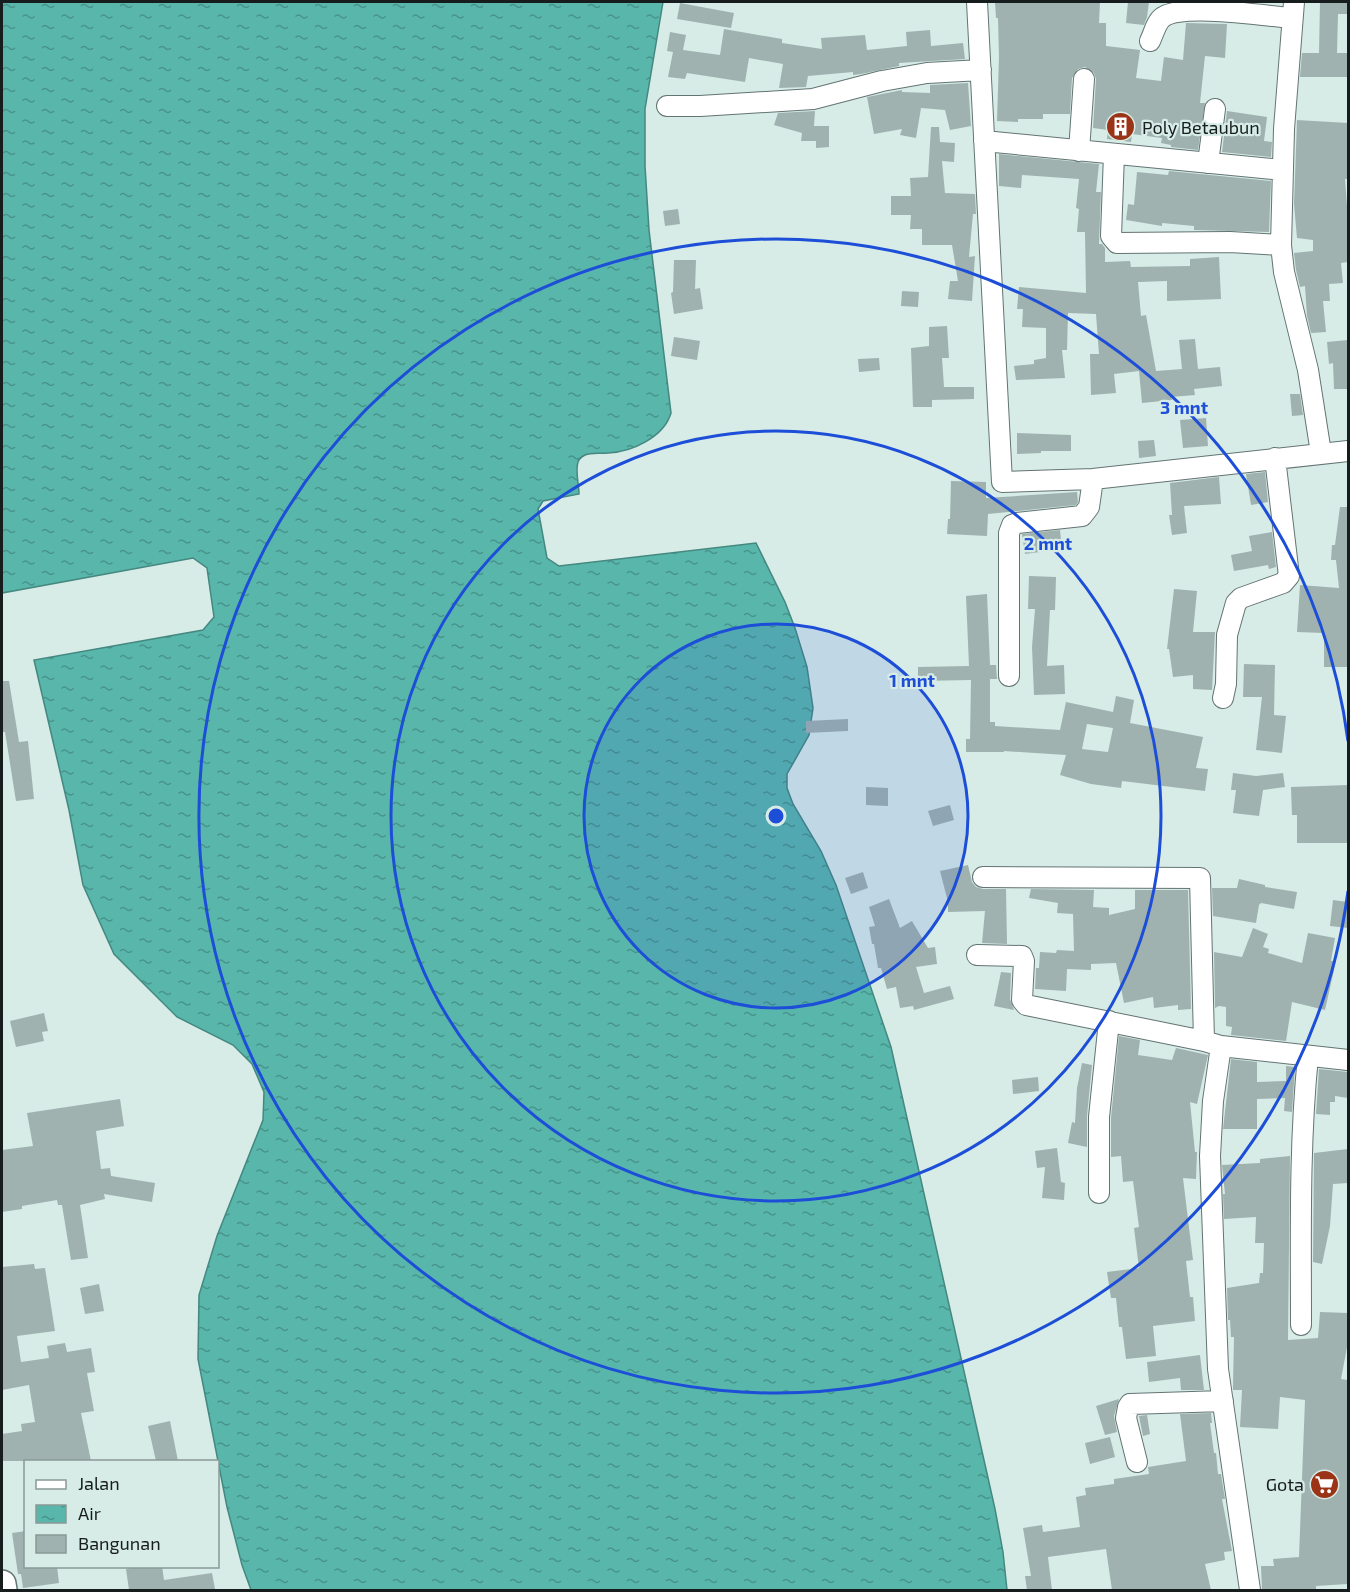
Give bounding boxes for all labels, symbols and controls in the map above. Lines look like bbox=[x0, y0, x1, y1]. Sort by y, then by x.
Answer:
building icon: Poly Betaubun bbox=[1105, 111, 1137, 143]
place label: Poly Betaubun bbox=[1142, 116, 1260, 138]
text: 3 mnt bbox=[1160, 396, 1209, 418]
text: 2 mnt bbox=[1024, 532, 1073, 554]
text: 1 mnt bbox=[889, 669, 935, 691]
centre of rings bbox=[766, 806, 786, 826]
legend bbox=[24, 1460, 219, 1568]
supermarket icon: Gota bbox=[1309, 1468, 1341, 1500]
text: Jalan bbox=[78, 1472, 120, 1494]
place label: Gota bbox=[1266, 1473, 1304, 1495]
text: Air bbox=[78, 1502, 101, 1524]
text: Bangunan bbox=[78, 1532, 161, 1554]

